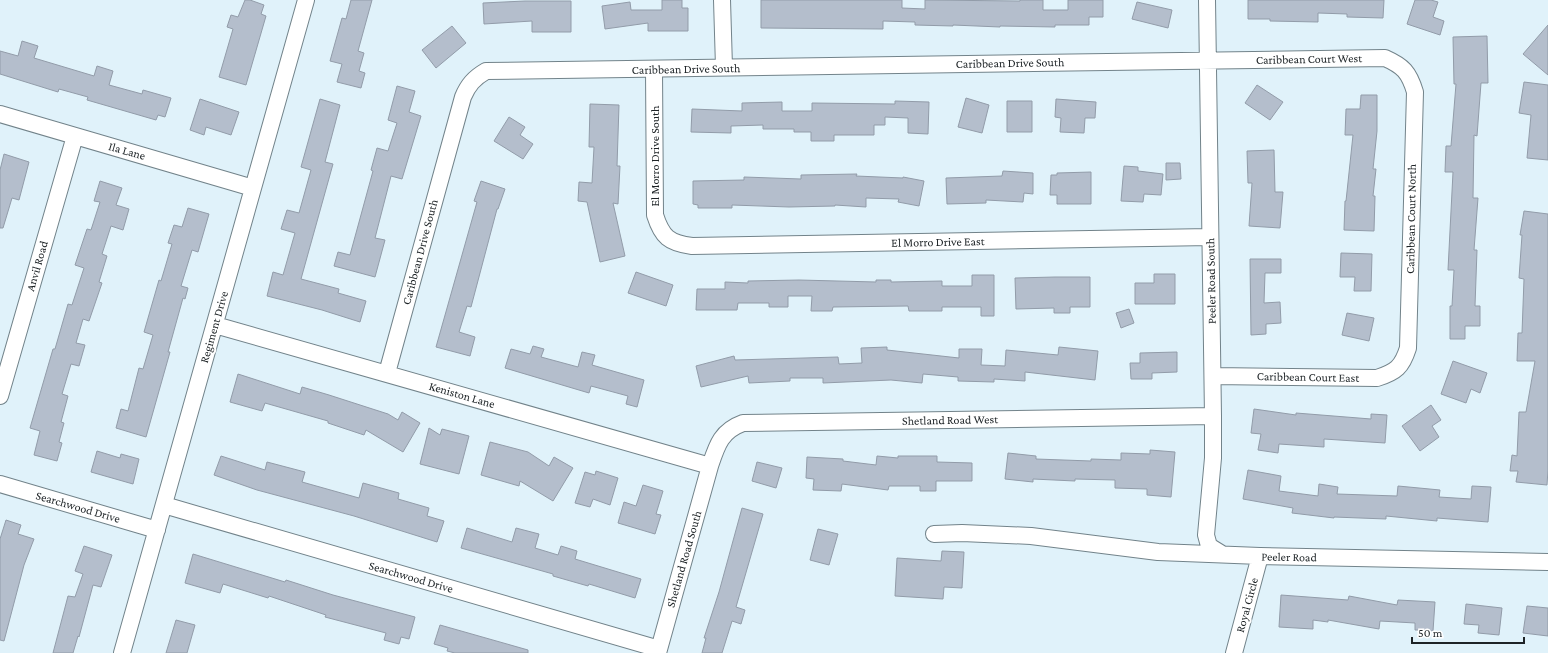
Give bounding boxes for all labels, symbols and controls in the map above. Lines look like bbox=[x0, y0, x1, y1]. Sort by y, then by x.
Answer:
street label: Caribbean Court West bbox=[1256, 51, 1363, 67]
street label: Caribbean Drive South bbox=[956, 55, 1065, 71]
street label: Caribbean Drive South bbox=[632, 61, 741, 77]
street label: El Morro Drive South bbox=[648, 105, 662, 207]
street label: Ila Lane bbox=[107, 139, 147, 163]
street label: Caribbean Court North bbox=[1403, 163, 1419, 274]
street label: Caribbean Drive South bbox=[399, 197, 441, 306]
street label: El Morro Drive East bbox=[891, 234, 986, 250]
street label: Peeler Road South bbox=[1203, 237, 1219, 324]
street label: Anvil Road bbox=[23, 239, 51, 293]
street label: Regiment Drive bbox=[197, 289, 231, 365]
street label: Caribbean Court East bbox=[1257, 369, 1360, 385]
street label: Keniston Lane bbox=[427, 379, 497, 411]
street label: Shetland Road West bbox=[902, 412, 999, 428]
street label: Searchwood Drive bbox=[34, 488, 122, 526]
street label: Shetland Road South bbox=[663, 509, 705, 609]
street label: Peeler Road bbox=[1261, 550, 1318, 564]
street label: Searchwood Drive bbox=[367, 558, 455, 596]
street label: Royal Circle bbox=[1233, 576, 1261, 634]
scale bar bbox=[1412, 619, 1524, 645]
text: 50 m bbox=[1418, 626, 1443, 640]

